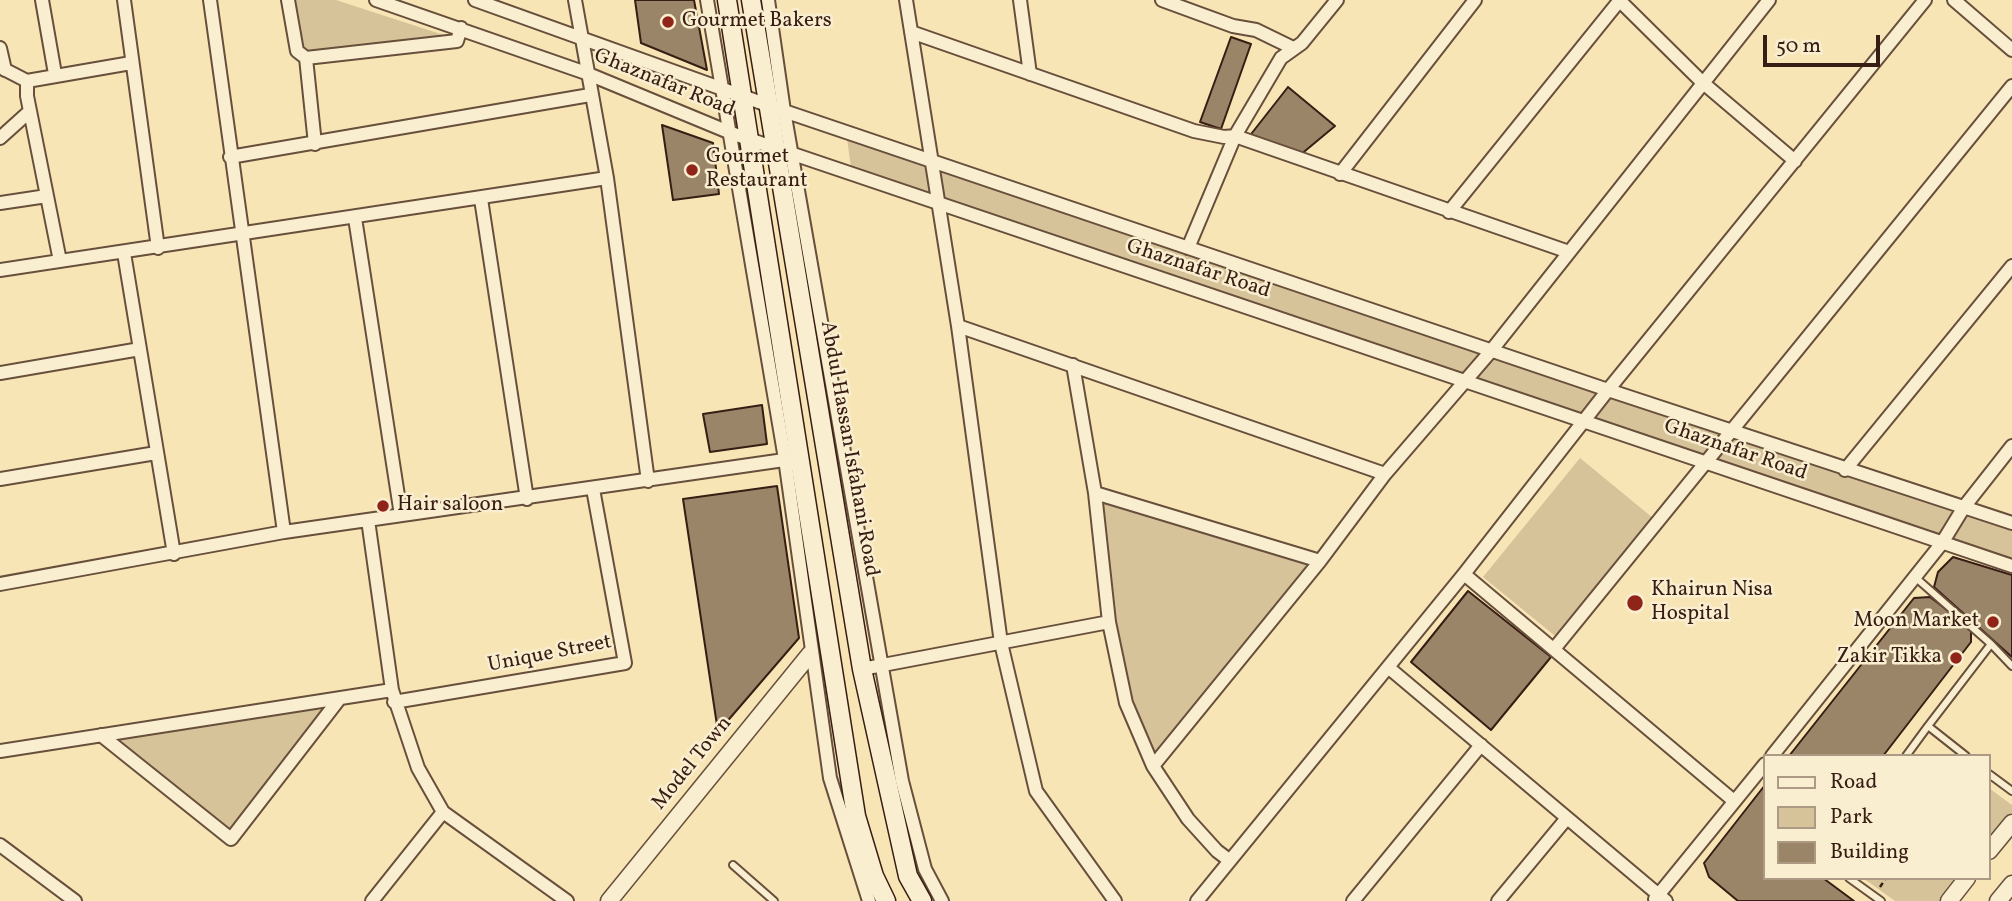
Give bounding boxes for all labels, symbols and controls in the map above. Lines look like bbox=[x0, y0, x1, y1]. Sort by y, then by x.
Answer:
place label: Gourmet Bakers bbox=[682, 9, 832, 35]
marker: Gourmet Bakers bbox=[660, 14, 676, 30]
scale bar bbox=[1767, 21, 1884, 65]
text: 50 m bbox=[1776, 32, 1821, 61]
street label: Ghaznafar Road bbox=[590, 44, 738, 124]
place label: Gourmet Restaurant bbox=[706, 145, 808, 195]
marker: Gourmet Restaurant bbox=[684, 162, 700, 178]
street label: Ghaznafar Road bbox=[1123, 235, 1273, 305]
street label: Abdul Hassan Isfahani Road bbox=[813, 319, 883, 579]
street label: Ghaznafar Road bbox=[1660, 415, 1810, 487]
place label: Hair saloon bbox=[397, 493, 503, 519]
marker: Hair saloon bbox=[375, 498, 391, 514]
place label: Khairun Nisa Hospital bbox=[1651, 578, 1773, 628]
marker: Khairun Nisa Hospital bbox=[1625, 593, 1645, 613]
place label: Moon Market bbox=[1854, 609, 1979, 635]
marker: Moon Market bbox=[1985, 614, 2001, 630]
street label: Unique Street bbox=[486, 631, 614, 679]
place label: Zakir Tikka bbox=[1837, 645, 1942, 671]
marker: Zakir Tikka bbox=[1948, 650, 1964, 666]
street label: Model Town bbox=[648, 712, 738, 816]
legend bbox=[1764, 754, 1991, 880]
text: Road bbox=[1830, 768, 1877, 797]
text: Park bbox=[1830, 803, 1873, 832]
text: Building bbox=[1830, 838, 1909, 867]

